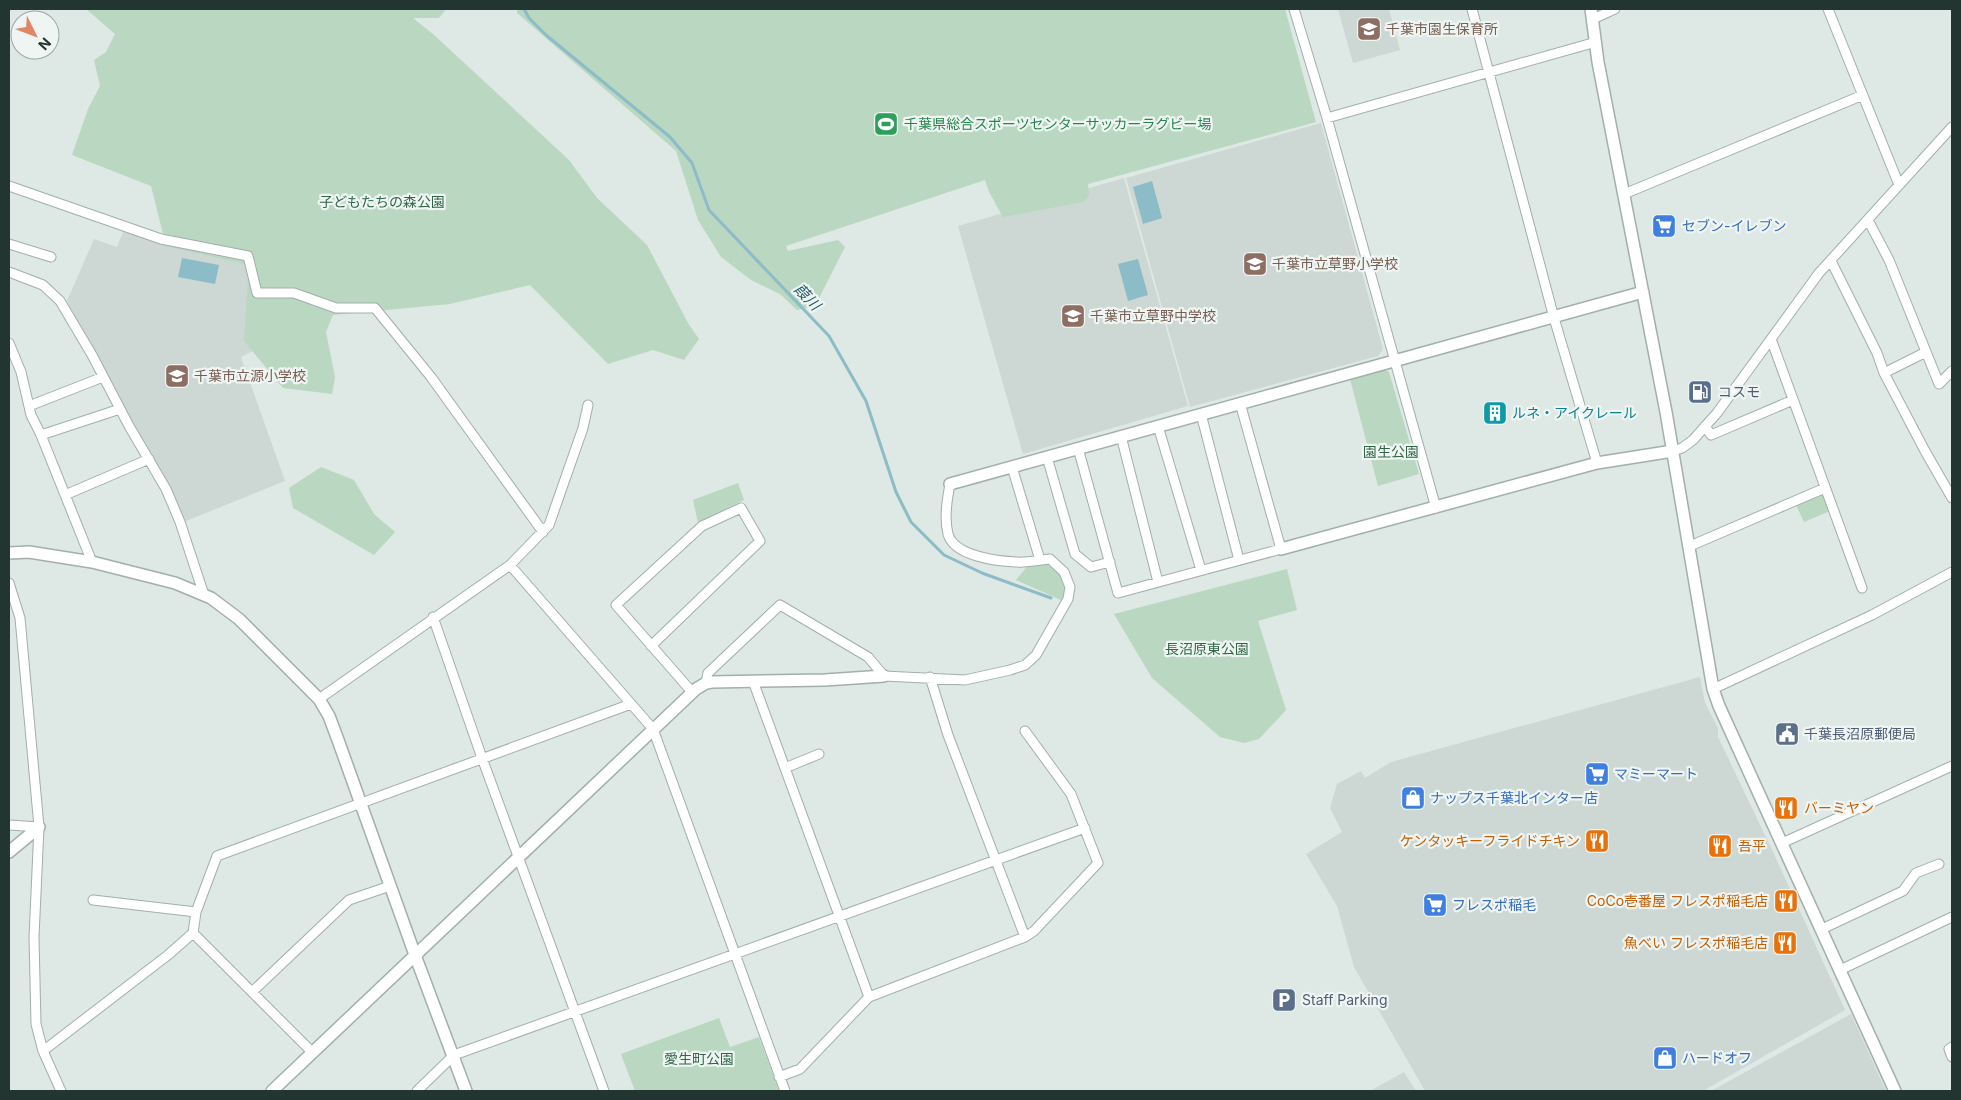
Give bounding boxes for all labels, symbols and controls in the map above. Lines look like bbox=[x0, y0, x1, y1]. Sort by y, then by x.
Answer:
north arrow bbox=[10, 10, 60, 60]
school or university icon: 千葉市園生保育所 bbox=[1356, 16, 1382, 42]
place label: 千葉市園生保育所 bbox=[1386, 20, 1498, 37]
text: N bbox=[35, 34, 55, 54]
sports icon: 千葉県総合スポーツセンターサッカーラグビー場 bbox=[873, 111, 899, 137]
place label: 千葉県総合スポーツセンターサッカーラグビー場 bbox=[904, 115, 1211, 132]
park label: 子どもたちの森公園 bbox=[319, 193, 445, 210]
supermarket icon: セブン-イレブン bbox=[1651, 213, 1677, 239]
place label: セブン-イレブン bbox=[1682, 217, 1786, 234]
school or university icon: 千葉市立草野小学校 bbox=[1242, 251, 1268, 277]
place label: 千葉市立草野小学校 bbox=[1272, 255, 1398, 272]
water label: 葭川 bbox=[790, 279, 826, 315]
school or university icon: 千葉市立草野中学校 bbox=[1060, 303, 1086, 329]
place label: 千葉市立草野中学校 bbox=[1090, 307, 1216, 324]
school or university icon: 千葉市立源小学校 bbox=[164, 363, 190, 389]
place label: 千葉市立源小学校 bbox=[194, 367, 306, 384]
fuel station icon: コスモ bbox=[1687, 379, 1713, 405]
place label: コスモ bbox=[1718, 383, 1760, 400]
building icon: ルネ・アイクレール bbox=[1482, 400, 1508, 426]
place label: ルネ・アイクレール bbox=[1512, 404, 1637, 421]
park label: 園生公園 bbox=[1363, 443, 1419, 460]
park label: 長沼原東公園 bbox=[1165, 640, 1249, 657]
public building icon: 千葉長沼原郵便局 bbox=[1774, 721, 1800, 747]
place label: 千葉長沼原郵便局 bbox=[1804, 725, 1916, 742]
supermarket icon: マミーマート bbox=[1584, 761, 1610, 787]
place label: マミーマート bbox=[1614, 765, 1698, 782]
shop icon: ナップス千葉北インター店 bbox=[1400, 785, 1426, 811]
place label: ナップス千葉北インター店 bbox=[1430, 789, 1598, 806]
restaurant icon: バーミヤン bbox=[1773, 795, 1799, 821]
place label: バーミヤン bbox=[1804, 799, 1874, 816]
restaurant icon: ケンタッキーフライドチキン bbox=[1584, 828, 1610, 854]
place label: ケンタッキーフライドチキン bbox=[1400, 832, 1580, 849]
restaurant icon: 吾平 bbox=[1707, 833, 1733, 859]
place label: 吾平 bbox=[1738, 837, 1766, 854]
restaurant icon: CoCo壱番屋 フレスポ稲毛店 bbox=[1773, 888, 1799, 914]
supermarket icon: フレスポ稲毛 bbox=[1422, 892, 1448, 918]
place label: CoCo壱番屋 フレスポ稲毛店 bbox=[1587, 892, 1768, 909]
place label: フレスポ稲毛 bbox=[1452, 896, 1536, 913]
restaurant icon: 魚べい フレスポ稲毛店 bbox=[1772, 930, 1798, 956]
place label: 魚べい フレスポ稲毛店 bbox=[1624, 934, 1768, 951]
parking icon: Staff Parking bbox=[1271, 987, 1297, 1013]
place label: Staff Parking bbox=[1302, 991, 1387, 1008]
shop icon: ハードオフ bbox=[1652, 1045, 1678, 1071]
place label: ハードオフ bbox=[1682, 1049, 1752, 1066]
park label: 愛生町公園 bbox=[664, 1050, 734, 1067]

